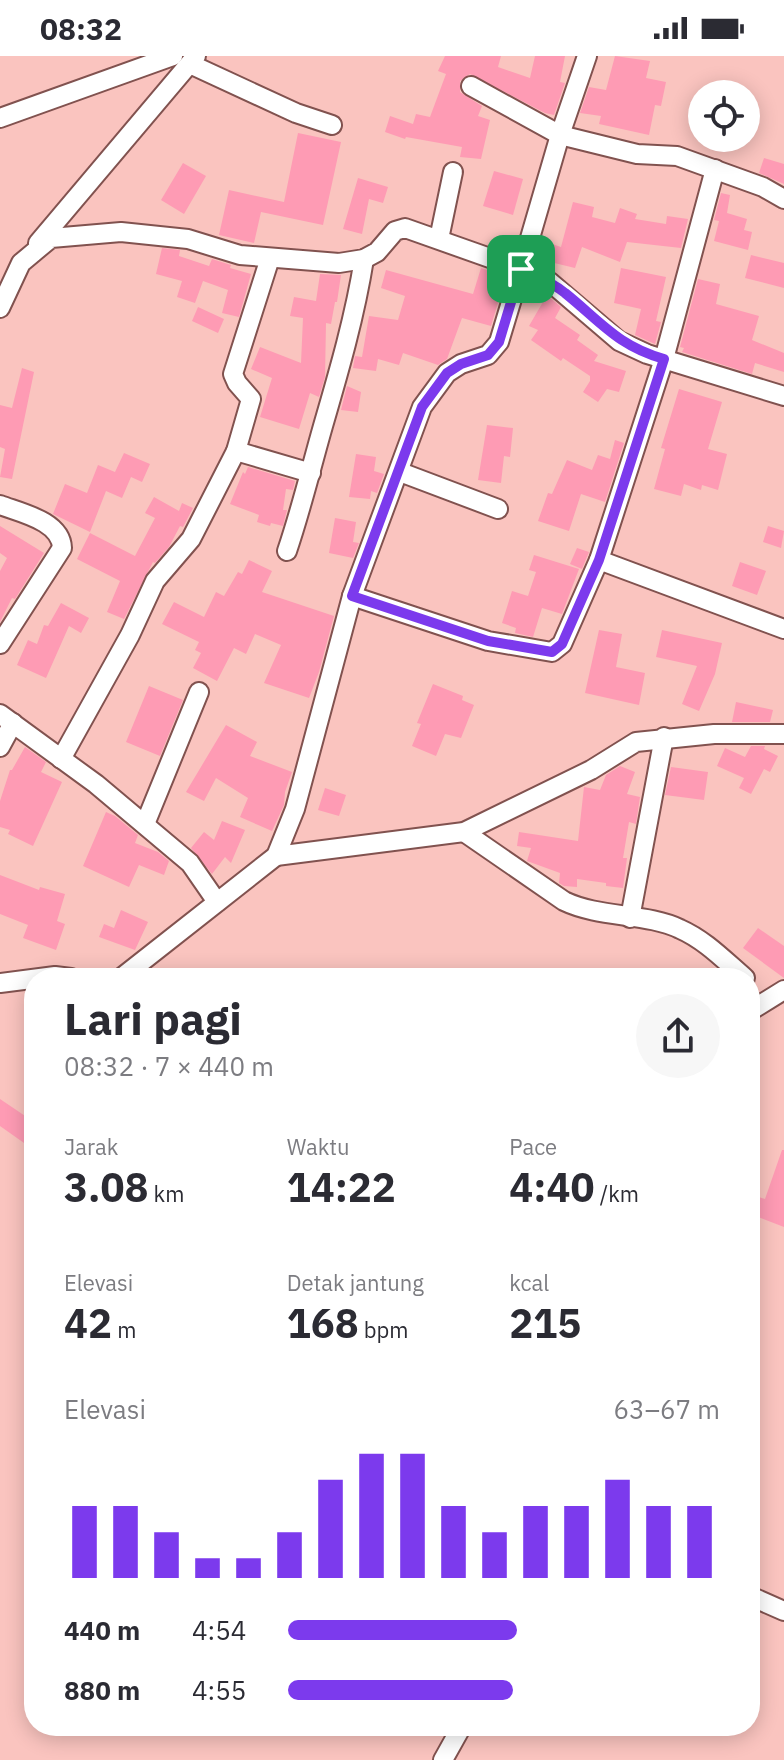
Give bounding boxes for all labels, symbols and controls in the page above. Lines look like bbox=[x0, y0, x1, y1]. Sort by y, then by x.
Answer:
text: 08:32 bbox=[40, 9, 122, 48]
map controls bbox=[688, 80, 760, 152]
button: locate bbox=[688, 80, 760, 152]
pin bbox=[487, 235, 555, 303]
icon: arrive bbox=[499, 247, 543, 291]
text: Lari pagi bbox=[64, 990, 242, 1047]
button: share bbox=[636, 994, 720, 1078]
text: 08:32 · 7 × 440 m bbox=[64, 1049, 274, 1083]
text: Jarak bbox=[64, 1132, 118, 1161]
text: Waktu bbox=[287, 1132, 349, 1161]
text: Pace bbox=[509, 1132, 557, 1161]
text: 3.08 bbox=[64, 1161, 148, 1213]
text: 14:22 bbox=[287, 1161, 396, 1213]
text: 4:40 bbox=[509, 1161, 595, 1213]
text: km bbox=[148, 1179, 184, 1208]
text: /km bbox=[595, 1179, 639, 1208]
text: Elevasi bbox=[64, 1268, 133, 1297]
text: Detak jantung bbox=[287, 1268, 424, 1297]
text: kcal bbox=[509, 1268, 549, 1297]
text: 42 bbox=[64, 1297, 112, 1349]
text: 168 bbox=[287, 1297, 359, 1349]
text: 215 bbox=[509, 1297, 581, 1349]
text: m bbox=[112, 1315, 136, 1344]
text: bpm bbox=[359, 1315, 409, 1344]
text: Elevasi bbox=[64, 1392, 146, 1426]
text: 63–67 m bbox=[613, 1392, 720, 1426]
text: 440 m bbox=[64, 1613, 140, 1647]
text: 4:54 bbox=[192, 1613, 246, 1647]
text: 880 m bbox=[64, 1673, 140, 1707]
text: 4:55 bbox=[192, 1673, 246, 1707]

